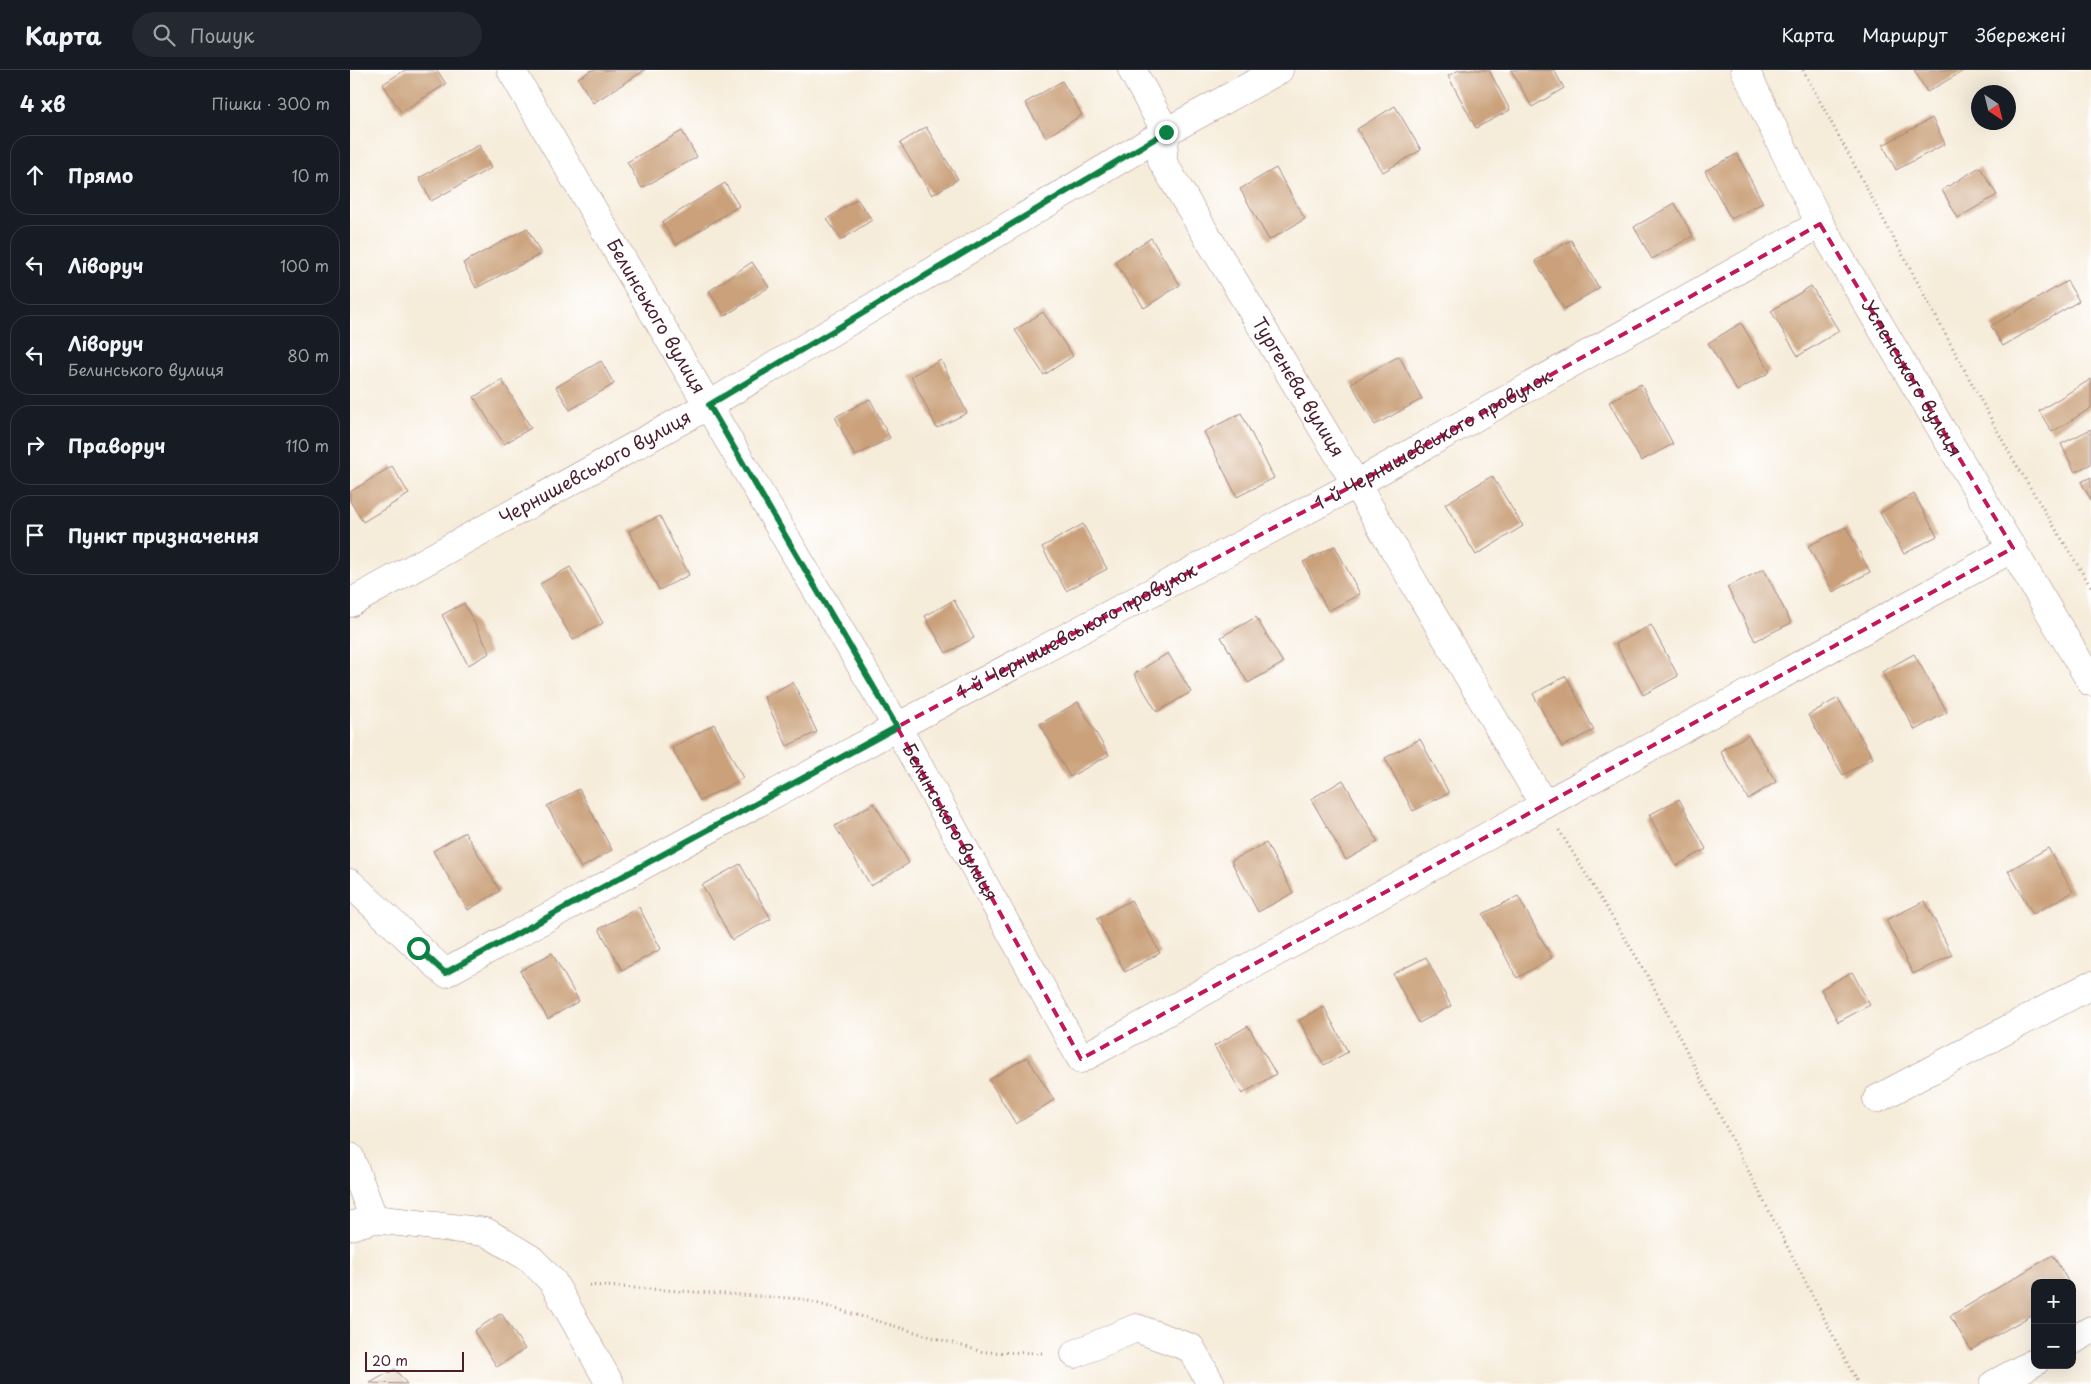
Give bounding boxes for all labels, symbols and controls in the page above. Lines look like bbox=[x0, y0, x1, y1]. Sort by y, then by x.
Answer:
search box bbox=[132, 12, 482, 57]
text: Карта bbox=[25, 17, 102, 53]
icon: search bbox=[150, 21, 178, 49]
text: Пошук bbox=[190, 21, 254, 49]
text: Карта bbox=[1781, 21, 1834, 48]
text: Маршрут bbox=[1862, 21, 1947, 48]
text: Збережені bbox=[1975, 21, 2066, 48]
north arrow bbox=[1971, 85, 2016, 130]
text: 4 хв bbox=[20, 87, 66, 119]
text: Пішки · 300 m bbox=[211, 91, 330, 115]
route end bbox=[1155, 121, 1178, 144]
icon: ahead bbox=[21, 161, 49, 189]
text: Прямо bbox=[68, 161, 133, 189]
text: 10 m bbox=[292, 163, 329, 187]
street label: Белинського вулиця bbox=[601, 233, 713, 399]
icon: left bbox=[21, 251, 49, 279]
text: Ліворуч bbox=[68, 251, 144, 279]
text: 100 m bbox=[280, 253, 329, 277]
street label: Успенського вулиця bbox=[1856, 294, 1970, 461]
street label: Тургенєва вулиця bbox=[1247, 311, 1352, 462]
text: Ліворуч bbox=[68, 329, 144, 357]
icon: left bbox=[21, 341, 49, 369]
text: 80 m bbox=[287, 343, 329, 367]
text: Белинського вулиця bbox=[68, 357, 224, 381]
street label: 1-й Чернишевського провулок bbox=[1309, 362, 1557, 516]
street label: Чернишевського вулиця bbox=[494, 403, 695, 530]
icon: right bbox=[21, 431, 49, 459]
text: Праворуч bbox=[68, 431, 165, 459]
text: 110 m bbox=[286, 433, 329, 457]
icon: arrive bbox=[21, 521, 49, 549]
text: Пункт призначення bbox=[68, 521, 259, 549]
street label: 1-й Чернишевського провулок bbox=[951, 556, 1201, 705]
street label: Белинського вулиця bbox=[897, 738, 1006, 905]
route start bbox=[407, 937, 430, 960]
map controls bbox=[2031, 1279, 2076, 1369]
button: + bbox=[2031, 1279, 2076, 1324]
button: − bbox=[2031, 1324, 2076, 1369]
scale bar bbox=[365, 1349, 464, 1372]
text: 20 m bbox=[372, 1350, 408, 1371]

